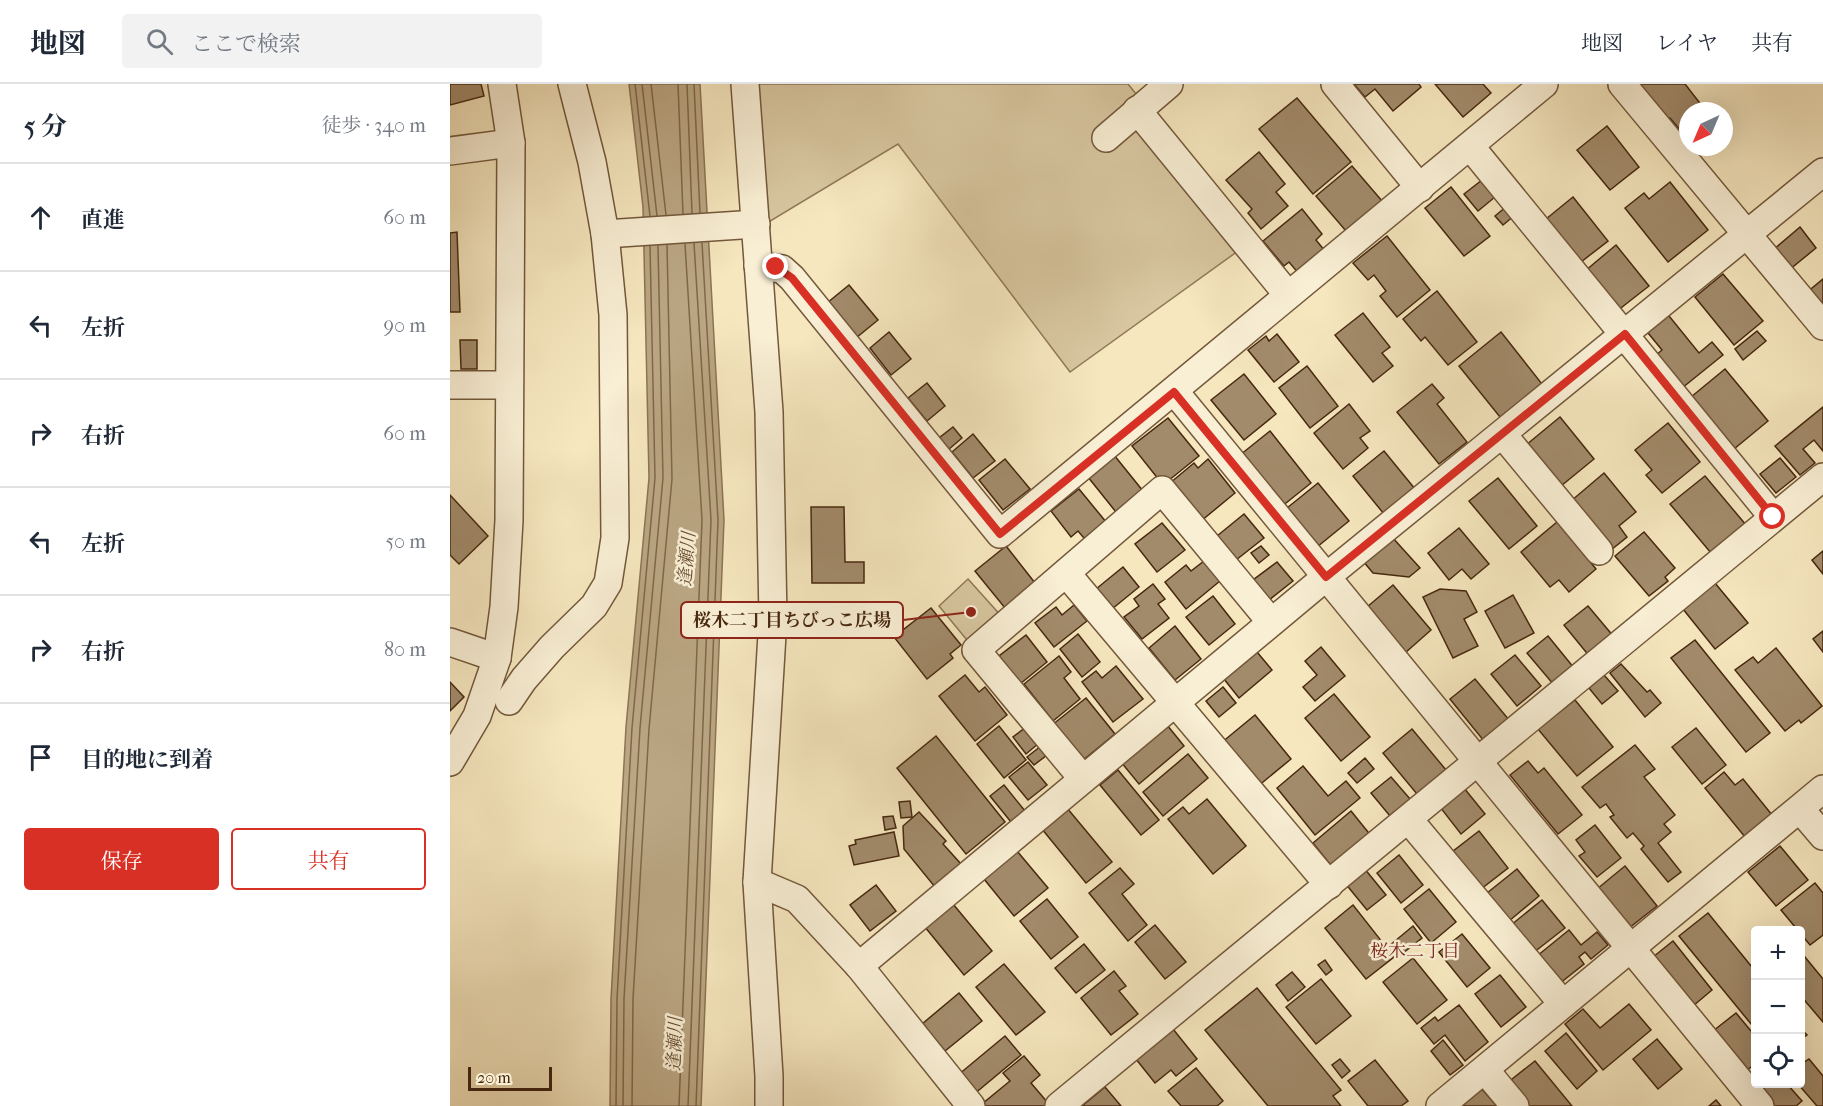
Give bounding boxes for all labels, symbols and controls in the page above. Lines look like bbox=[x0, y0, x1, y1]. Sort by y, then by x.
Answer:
search box bbox=[122, 14, 542, 68]
icon: search bbox=[143, 25, 176, 58]
text: 地図 bbox=[30, 27, 86, 60]
text: ここで検索 bbox=[191, 31, 301, 57]
text: 地図 bbox=[1581, 31, 1623, 55]
text: レイヤ bbox=[1656, 31, 1718, 55]
text: 共有 bbox=[1751, 31, 1793, 55]
north arrow bbox=[1679, 102, 1733, 156]
text: 5 分 bbox=[24, 111, 67, 142]
text: 徒歩 · 340 m bbox=[321, 114, 426, 137]
icon: ahead bbox=[24, 201, 57, 234]
text: 60 m bbox=[383, 206, 426, 229]
text: 直進 bbox=[81, 207, 125, 233]
route end bbox=[762, 253, 788, 279]
icon: left bbox=[24, 309, 57, 342]
text: 90 m bbox=[384, 314, 426, 337]
text: 左折 bbox=[81, 315, 125, 341]
icon: right bbox=[24, 417, 57, 450]
text: 60 m bbox=[383, 422, 426, 445]
text: 右折 bbox=[81, 423, 125, 449]
route start bbox=[1759, 503, 1785, 529]
icon: left bbox=[24, 525, 57, 558]
water label: 逢瀬川 bbox=[674, 529, 700, 587]
text: 50 m bbox=[385, 530, 426, 553]
text: 左折 bbox=[81, 531, 125, 557]
callout: 桜木二丁目ちびっこ広場 bbox=[681, 602, 903, 638]
text: 桜木二丁目ちびっこ広場 bbox=[693, 610, 891, 631]
icon: right bbox=[24, 633, 57, 666]
text: 80 m bbox=[384, 638, 426, 661]
text: 右折 bbox=[81, 639, 125, 665]
icon: arrive bbox=[24, 741, 57, 774]
text: 目的地に到着 bbox=[81, 747, 213, 773]
button: 保存 bbox=[24, 828, 219, 890]
button: 共有 bbox=[231, 828, 426, 890]
map controls bbox=[1751, 926, 1805, 1088]
button: + bbox=[1751, 926, 1805, 980]
district label: 桜木二丁目 bbox=[1370, 941, 1460, 962]
button: − bbox=[1751, 980, 1805, 1034]
water label: 逢瀬川 bbox=[664, 1015, 687, 1071]
button: locate bbox=[1751, 1034, 1805, 1088]
scale bar bbox=[468, 1064, 552, 1092]
text: 20 m bbox=[477, 1068, 511, 1087]

